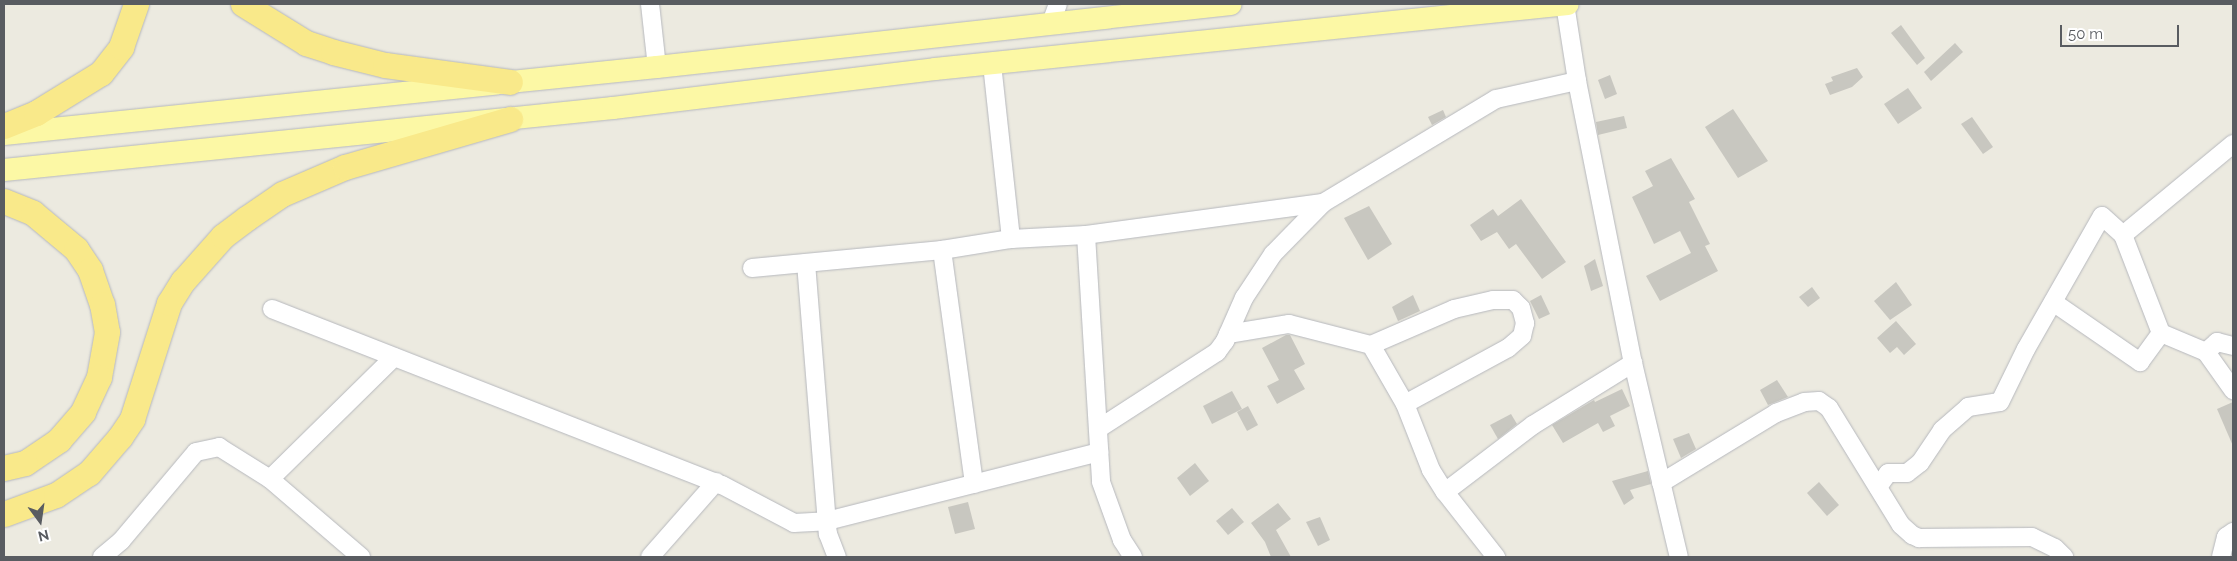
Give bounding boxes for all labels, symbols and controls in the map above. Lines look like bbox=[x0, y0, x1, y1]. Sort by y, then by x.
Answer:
scale bar bbox=[2062, 15, 2181, 47]
text: 50 m bbox=[2068, 25, 2103, 43]
north arrow bbox=[15, 496, 65, 546]
text: N bbox=[37, 526, 51, 545]

